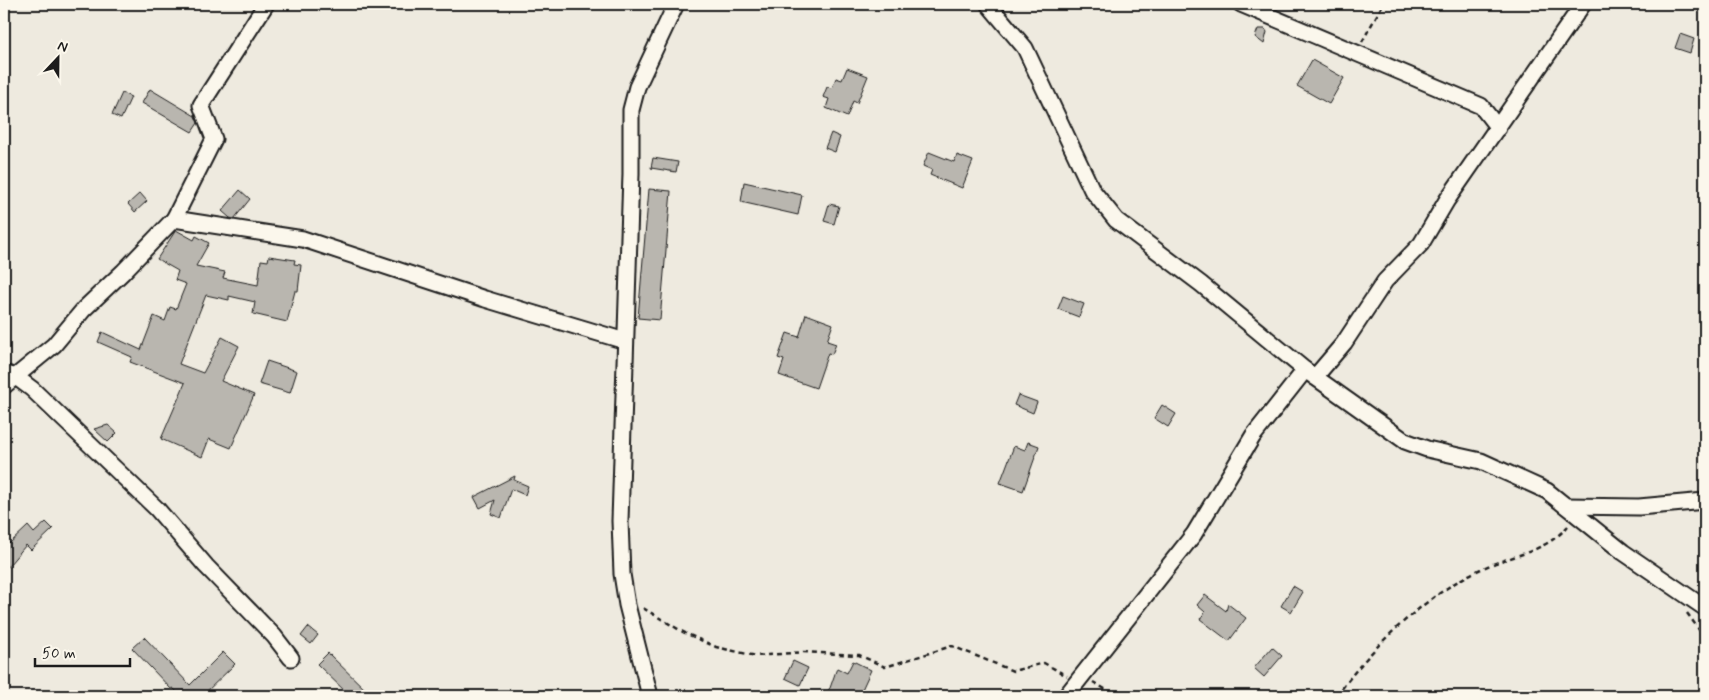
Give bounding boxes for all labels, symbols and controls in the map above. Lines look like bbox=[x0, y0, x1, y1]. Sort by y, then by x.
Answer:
north arrow bbox=[32, 32, 82, 82]
text: N bbox=[55, 37, 70, 57]
scale bar bbox=[35, 635, 130, 667]
text: 50 m bbox=[42, 644, 76, 664]

